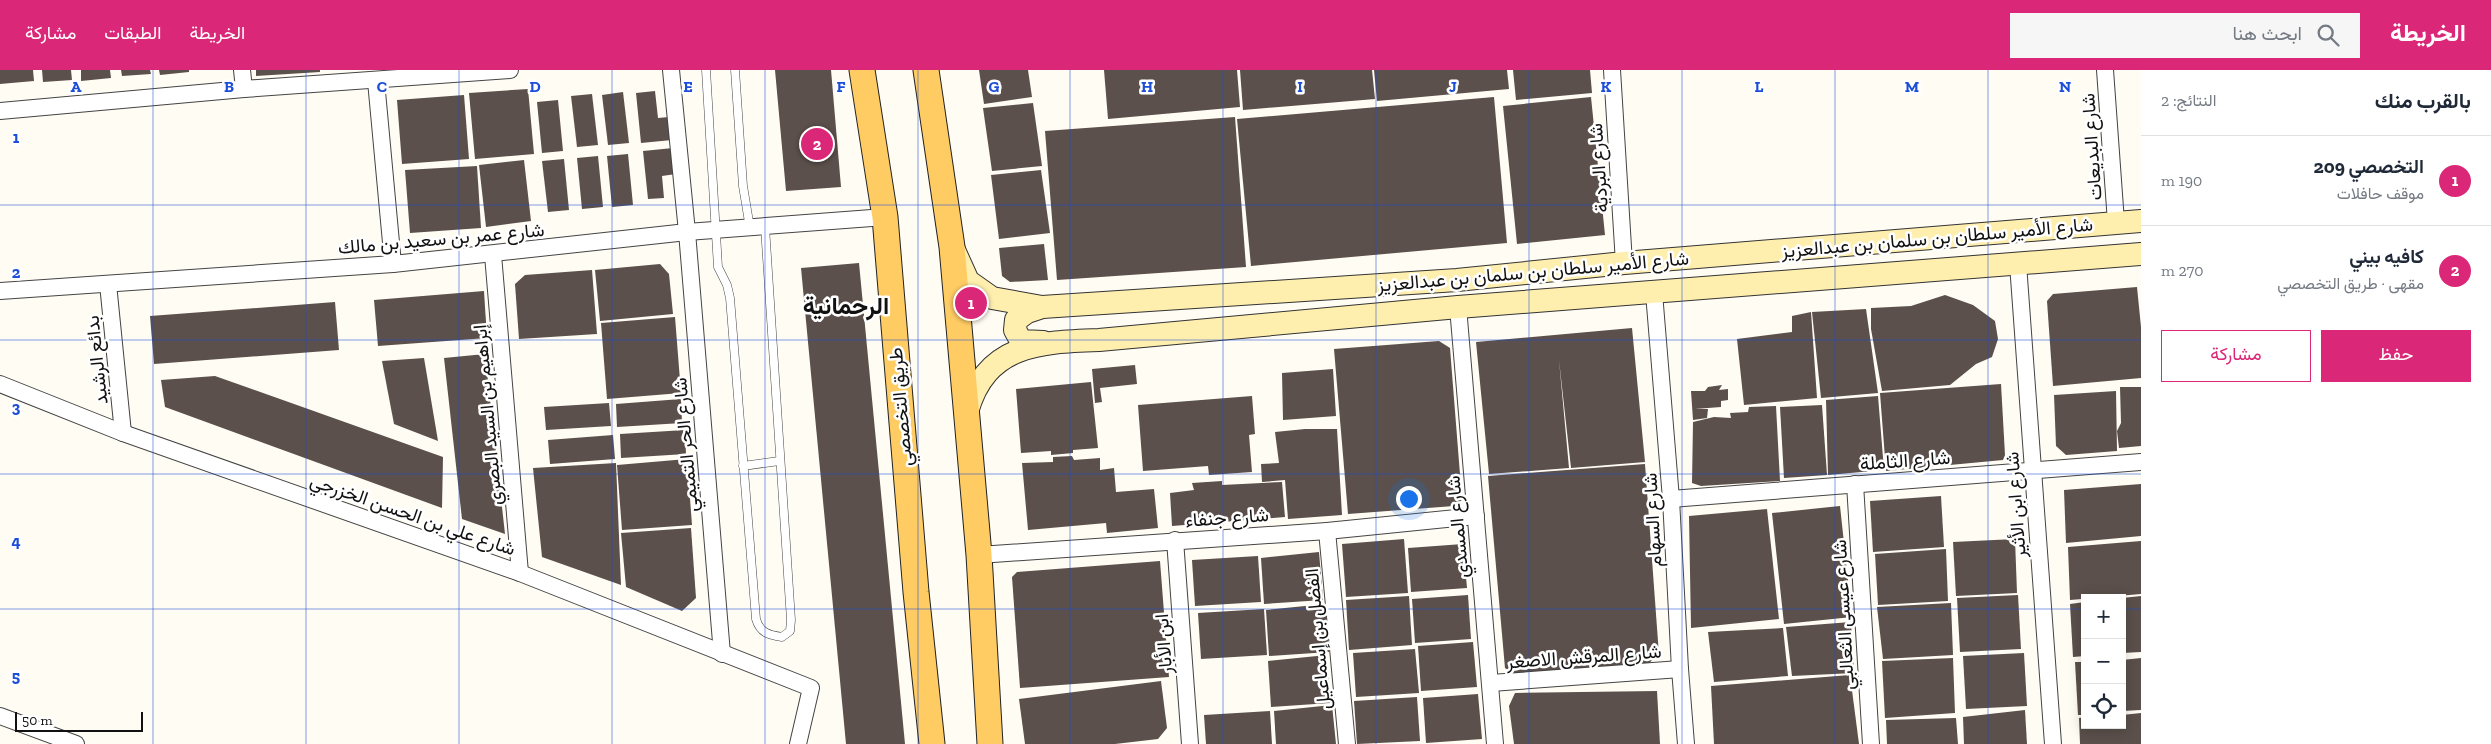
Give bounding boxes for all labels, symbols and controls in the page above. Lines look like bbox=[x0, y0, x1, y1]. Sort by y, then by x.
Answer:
search box bbox=[2010, 13, 2360, 58]
text: الخريطة bbox=[2390, 18, 2466, 47]
icon: search bbox=[2314, 21, 2342, 49]
text: مشاركة bbox=[25, 22, 76, 44]
text: الطبقات bbox=[104, 22, 161, 44]
text: الخريطة bbox=[189, 22, 245, 44]
text: ابحث هنا bbox=[2233, 22, 2302, 45]
text: A bbox=[71, 77, 82, 96]
text: B bbox=[224, 77, 234, 96]
text: C bbox=[377, 77, 387, 96]
text: D bbox=[529, 77, 541, 96]
text: E bbox=[683, 77, 693, 96]
text: F bbox=[836, 77, 846, 96]
text: G bbox=[989, 77, 1000, 96]
text: H bbox=[1141, 77, 1153, 96]
text: I bbox=[1297, 77, 1303, 96]
text: J bbox=[1449, 77, 1457, 96]
text: K bbox=[1601, 77, 1612, 96]
text: L bbox=[1755, 77, 1764, 96]
text: M bbox=[1905, 77, 1919, 96]
text: N bbox=[2059, 77, 2071, 96]
text: بالقرب منك bbox=[2375, 88, 2471, 113]
text: النتائج: 2 bbox=[2161, 91, 2216, 110]
street label: شارع البديعات bbox=[2076, 92, 2108, 201]
street label: شارع البردية bbox=[1584, 122, 1614, 214]
pin: 2 bbox=[801, 125, 833, 163]
text: 1 bbox=[13, 128, 20, 147]
text: التخصصي 209 bbox=[2314, 155, 2424, 178]
text: 190 m bbox=[2161, 171, 2202, 190]
text: 1 bbox=[2452, 171, 2458, 190]
text: موقف حافلات bbox=[2337, 184, 2424, 203]
street label: شارع الأمير سلطان بن سلمان بن عبدالعزيز bbox=[1779, 212, 2094, 264]
street label: شارع عمر بن سعيد بن مالك bbox=[337, 218, 545, 260]
text: كافيه بيني bbox=[2349, 245, 2424, 268]
street label: شارع الأمير سلطان بن سلمان بن عبدالعزيز bbox=[1375, 246, 1690, 298]
text: 270 m bbox=[2161, 261, 2203, 280]
text: 2 bbox=[2451, 261, 2459, 280]
text: 2 bbox=[12, 263, 21, 282]
text: مقهى · طريق التخصصي bbox=[2277, 274, 2424, 293]
pin: 1 bbox=[955, 284, 987, 322]
district label: الرحمانية bbox=[803, 291, 889, 321]
street label: بدائع الرشيد bbox=[80, 314, 115, 406]
street label: إبراهيم بن السيد البصري bbox=[468, 323, 511, 506]
button: مشاركة bbox=[2161, 330, 2311, 382]
button: حفظ bbox=[2321, 330, 2471, 382]
street label: طريق التخصصي bbox=[884, 346, 921, 467]
street label: شارع الحر التميمي bbox=[668, 376, 707, 513]
text: 3 bbox=[12, 398, 21, 417]
street label: شارع الثاملة bbox=[1859, 446, 1951, 476]
street label: شارع ابن الأثير bbox=[2000, 451, 2032, 560]
street label: شارع علي بن الحسن الخزرجي bbox=[306, 469, 519, 564]
street label: شارع السهام bbox=[1639, 472, 1667, 568]
street label: شارع المسدي bbox=[1442, 474, 1477, 579]
your location bbox=[1396, 486, 1422, 512]
street label: شارع جنفاء bbox=[1184, 503, 1270, 533]
text: 4 bbox=[11, 532, 21, 551]
street label: شارع عيسى الثعالبي bbox=[1828, 539, 1863, 691]
street label: الفضل بن إسماعيل bbox=[1300, 567, 1336, 711]
map controls bbox=[2081, 594, 2126, 729]
button: + bbox=[2081, 594, 2126, 639]
street label: ابن الأبار bbox=[1150, 613, 1177, 676]
button: − bbox=[2081, 639, 2126, 684]
street label: شارع المرقش الاصغر bbox=[1505, 640, 1662, 674]
text: 5 bbox=[12, 667, 20, 686]
button: locate bbox=[2081, 684, 2126, 729]
scale bar bbox=[15, 709, 142, 732]
text: 50 m bbox=[22, 712, 53, 729]

